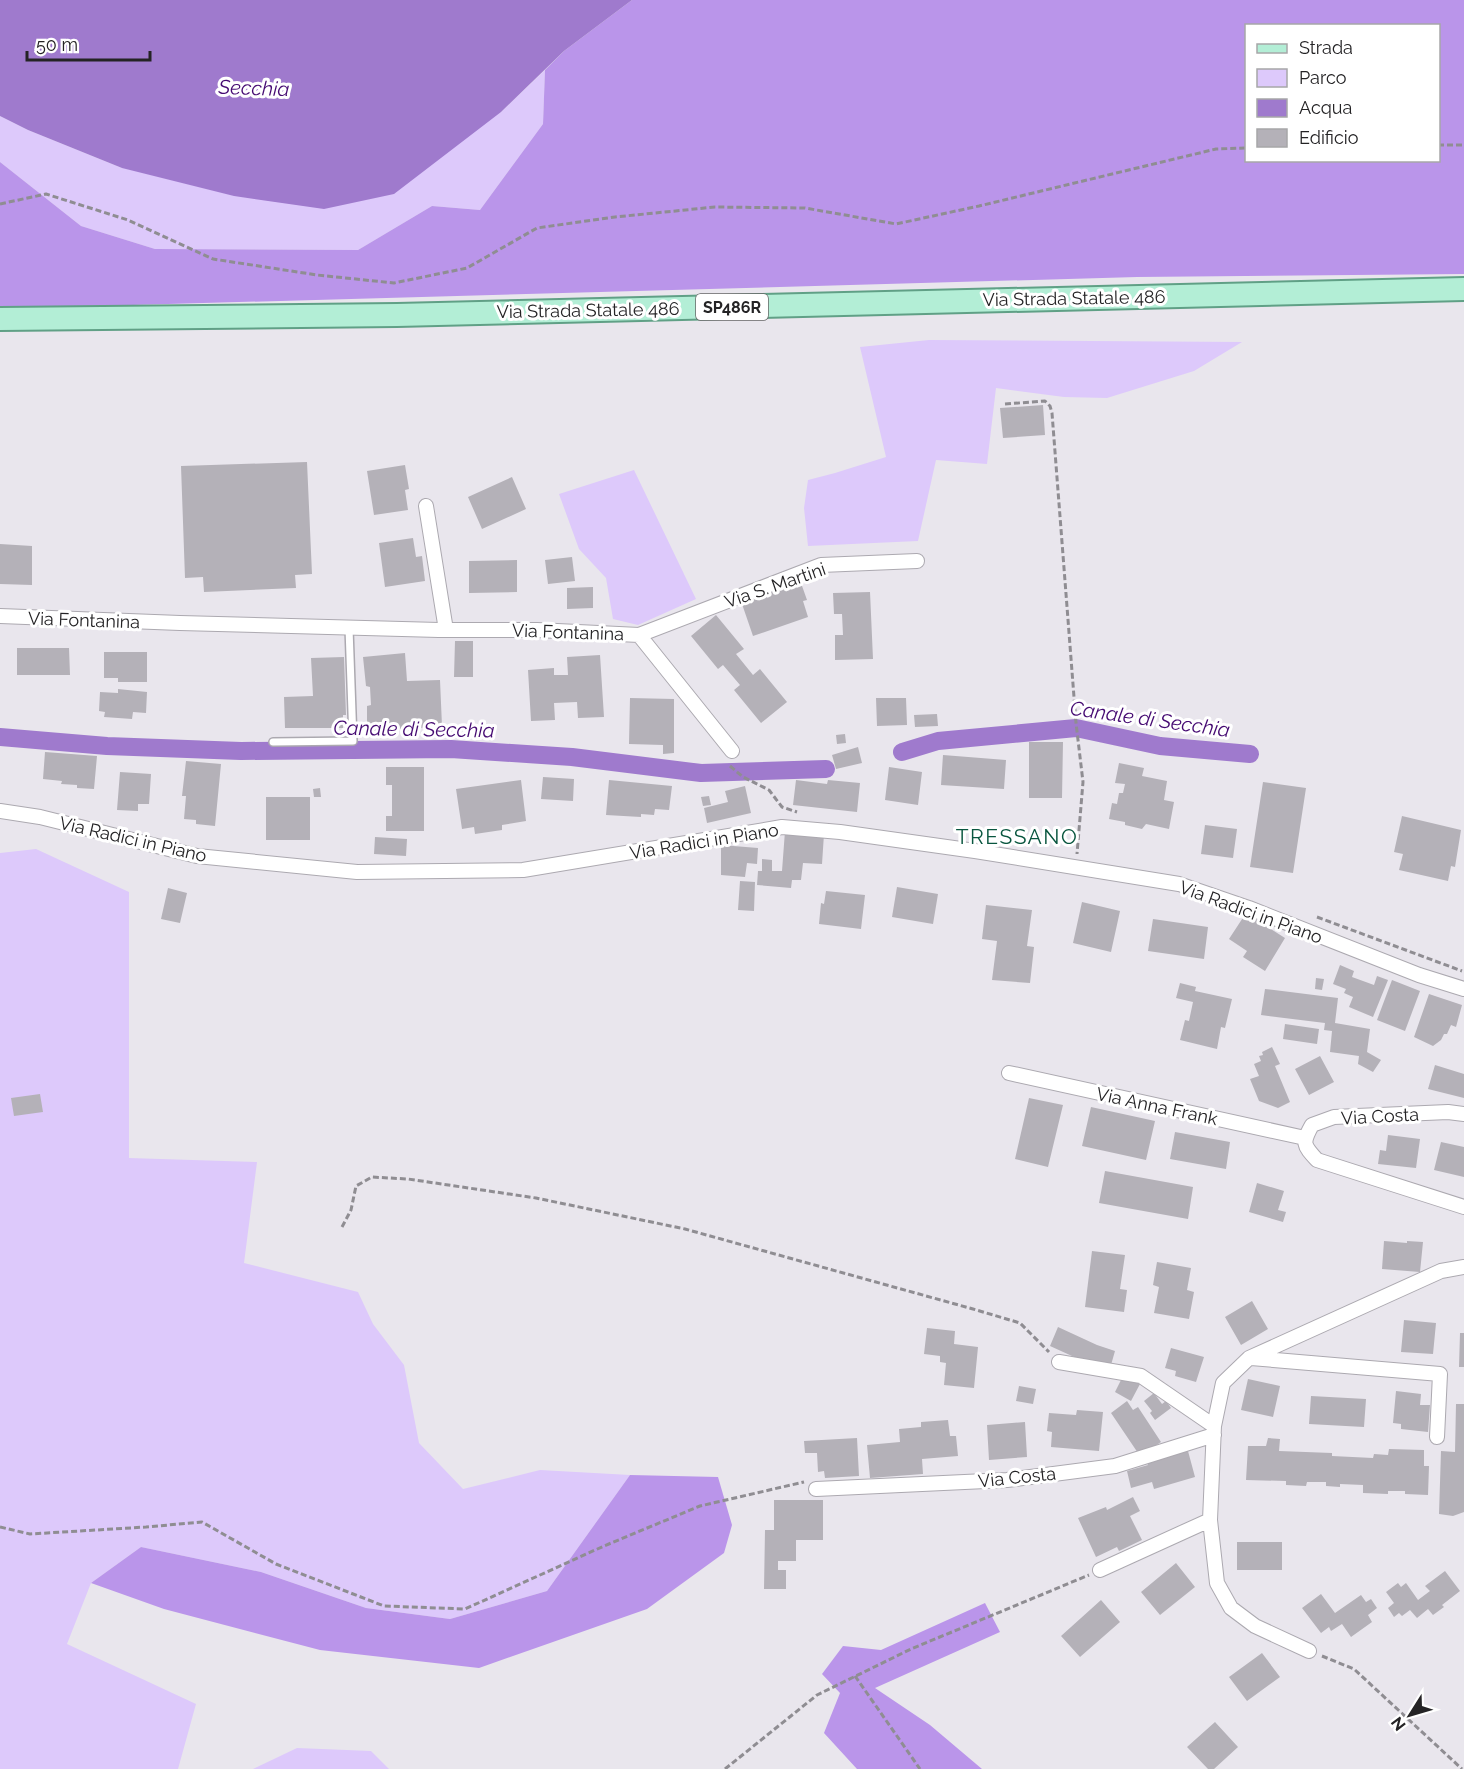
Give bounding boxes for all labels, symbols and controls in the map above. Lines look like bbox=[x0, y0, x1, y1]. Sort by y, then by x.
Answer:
scale bar bbox=[27, 24, 150, 62]
legend bbox=[1245, 24, 1440, 162]
text: 50 m bbox=[36, 34, 78, 55]
text: Strada bbox=[1299, 37, 1353, 58]
text: Parco bbox=[1299, 67, 1347, 88]
water label: Secchia bbox=[217, 75, 290, 101]
text: Acqua bbox=[1299, 97, 1352, 118]
text: Edificio bbox=[1299, 127, 1359, 148]
street label: Via Strada Statale 486 bbox=[982, 286, 1166, 310]
road number: SP486R bbox=[696, 294, 768, 320]
street label: Via Strada Statale 486 bbox=[496, 298, 680, 322]
street label: Via S. Martini bbox=[722, 558, 828, 612]
street label: Via Fontanina bbox=[28, 608, 140, 632]
street label: Via Fontanina bbox=[512, 620, 624, 644]
water label: Canale di Secchia bbox=[1069, 696, 1231, 742]
water label: Canale di Secchia bbox=[333, 716, 495, 742]
street label: Via Radici in Piano bbox=[57, 812, 209, 866]
street label: Via Radici in Piano bbox=[628, 819, 780, 863]
district label: TRESSANO bbox=[956, 824, 1078, 849]
street label: Via Radici in Piano bbox=[1177, 876, 1326, 948]
street label: Via Anna Frank bbox=[1094, 1083, 1220, 1129]
street label: Via Costa bbox=[1340, 1103, 1420, 1129]
street label: Via Costa bbox=[977, 1462, 1057, 1492]
north arrow bbox=[1380, 1685, 1440, 1745]
text: N bbox=[1387, 1713, 1410, 1734]

